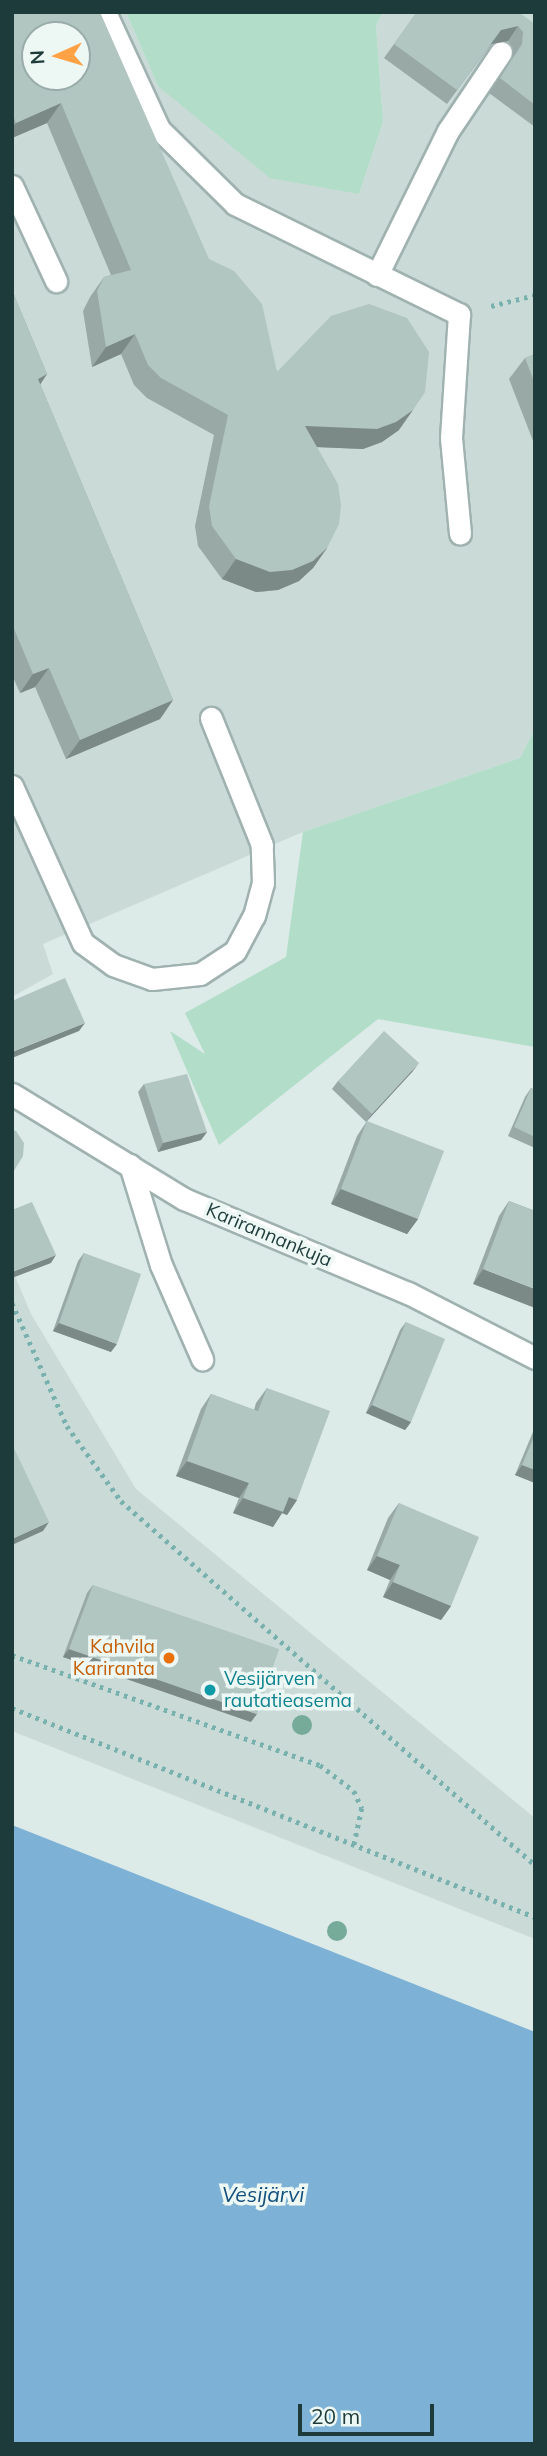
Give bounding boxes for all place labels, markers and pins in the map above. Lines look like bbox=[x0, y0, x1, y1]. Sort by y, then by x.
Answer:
place label: Kahvila Kariranta bbox=[73, 1636, 155, 1680]
marker: Kahvila Kariranta bbox=[161, 1650, 177, 1666]
place label: Vesijärven rautatieasema bbox=[224, 1668, 352, 1712]
marker: Vesijärven rautatieasema bbox=[202, 1682, 218, 1698]

